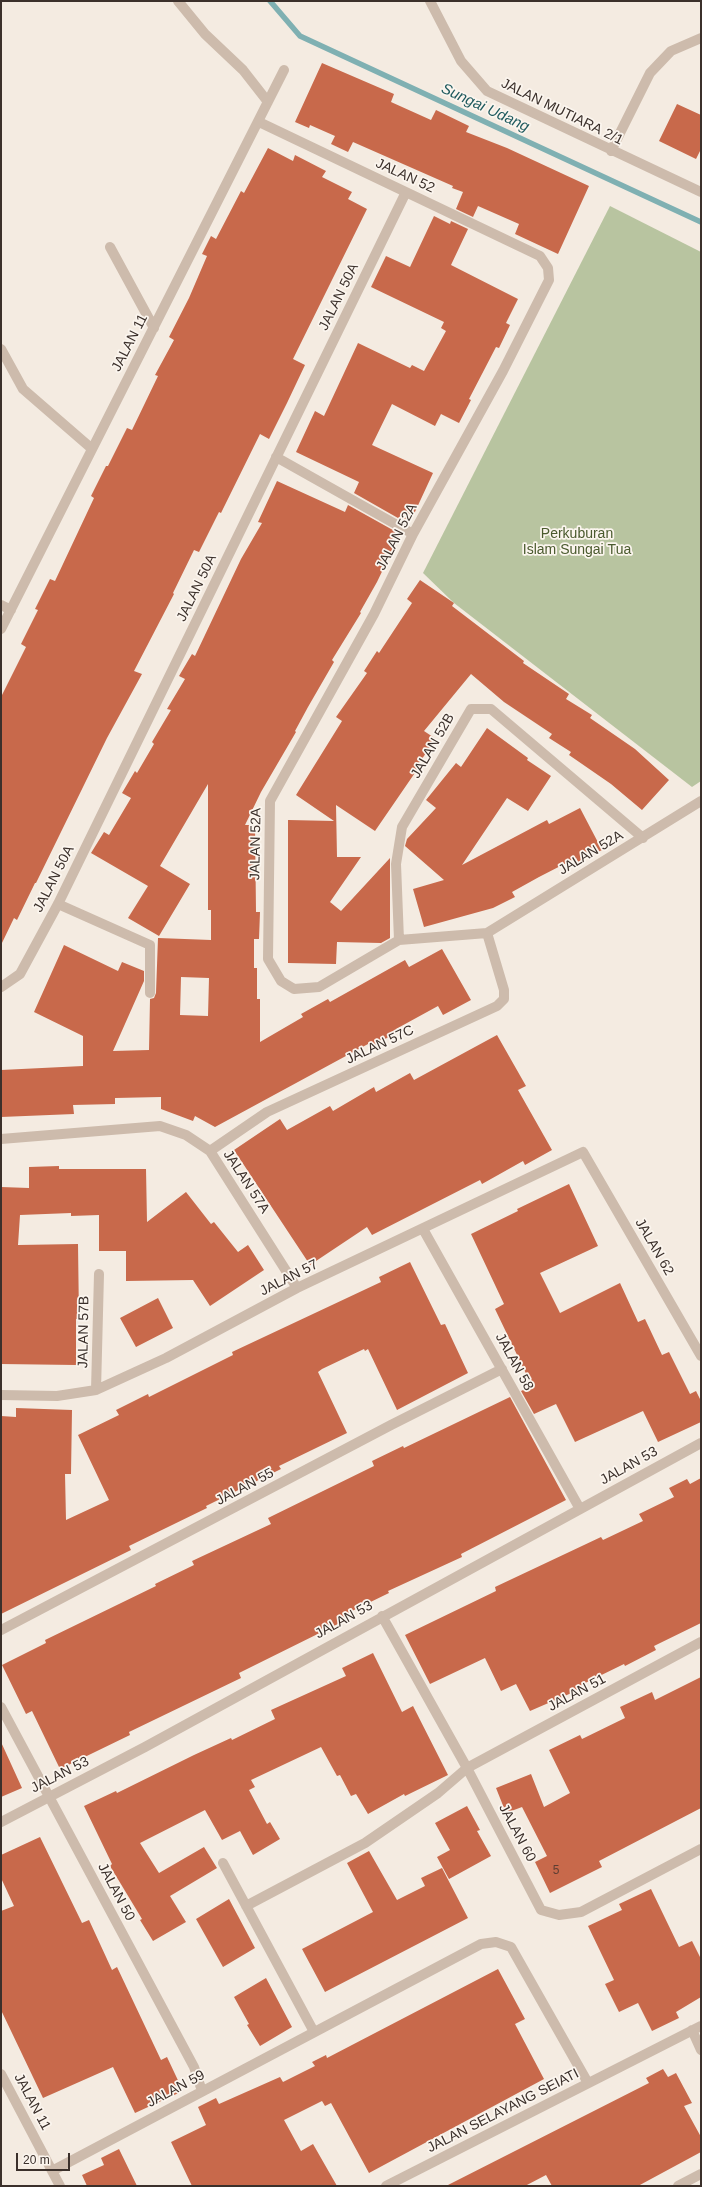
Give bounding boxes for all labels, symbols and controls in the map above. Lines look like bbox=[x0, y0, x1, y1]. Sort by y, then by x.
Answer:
street label: JALAN MUTIARA 2/1 bbox=[498, 75, 626, 149]
water label: Sungai Udang bbox=[438, 80, 532, 136]
street label: JALAN 52 bbox=[373, 155, 437, 197]
street label: JALAN 50A bbox=[316, 261, 362, 333]
street label: JALAN 11 bbox=[108, 312, 152, 374]
street label: JALAN 52A bbox=[373, 501, 421, 573]
park label: Perkuburan Islam Sungai Tua bbox=[523, 526, 631, 558]
street label: JALAN 50A bbox=[174, 552, 220, 624]
street label: JALAN 52B bbox=[408, 710, 458, 782]
street label: JALAN 52A bbox=[247, 808, 265, 880]
street label: JALAN 52A bbox=[556, 827, 626, 879]
street label: JALAN 50A bbox=[30, 843, 78, 915]
street label: JALAN 57C bbox=[343, 1022, 417, 1068]
street label: JALAN 57A bbox=[219, 1147, 273, 1217]
street label: JALAN 62 bbox=[631, 1216, 677, 1278]
street label: JALAN 57 bbox=[257, 1256, 321, 1300]
street label: JALAN 57B bbox=[75, 1296, 93, 1368]
street label: JALAN 58 bbox=[491, 1330, 537, 1394]
street label: JALAN 53 bbox=[597, 1443, 661, 1489]
street label: JALAN 55 bbox=[213, 1465, 277, 1509]
street label: JALAN 53 bbox=[312, 1597, 376, 1643]
street label: JALAN 51 bbox=[545, 1671, 609, 1715]
street label: JALAN 53 bbox=[28, 1753, 92, 1797]
street label: JALAN 60 bbox=[495, 1801, 539, 1865]
street label: JALAN 50 bbox=[94, 1860, 138, 1924]
house number: 5 bbox=[553, 1864, 559, 1878]
street label: JALAN SELAYANG SEIATI bbox=[424, 2065, 582, 2157]
street label: JALAN 59 bbox=[144, 2067, 208, 2111]
street label: JALAN 11 bbox=[10, 2071, 54, 2133]
scale bar bbox=[18, 2145, 72, 2171]
text: 20 m bbox=[23, 2153, 50, 2167]

